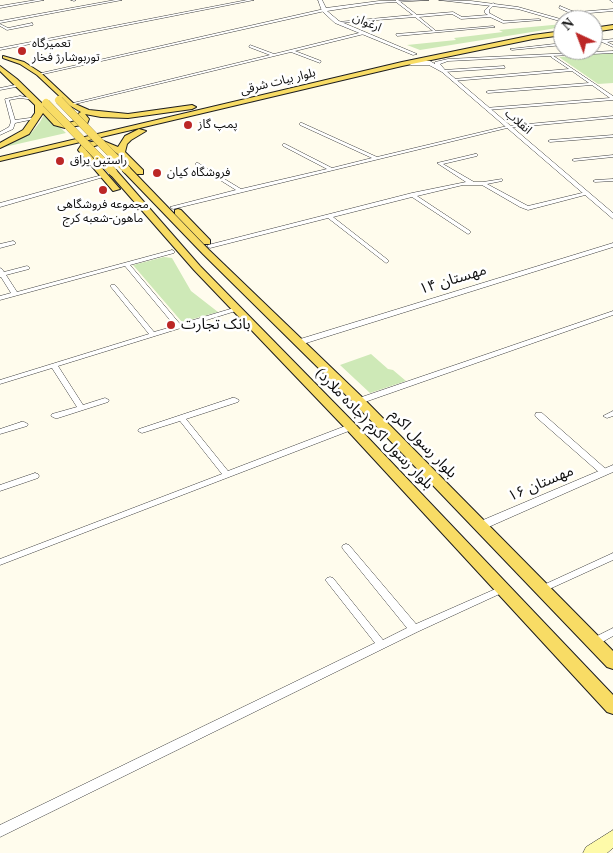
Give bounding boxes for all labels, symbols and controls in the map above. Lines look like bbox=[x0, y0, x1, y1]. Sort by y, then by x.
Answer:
north arrow bbox=[553, 10, 603, 60]
street label: ارغوان bbox=[351, 11, 383, 35]
text: N bbox=[559, 15, 577, 33]
place label: تعمیرگاه توربوشارژ فخار bbox=[32, 37, 100, 65]
marker: تعمیرگاه توربوشارژ فخار bbox=[16, 45, 28, 57]
street label: بلوار بیات شرقی bbox=[239, 66, 317, 98]
street label: انقلاب bbox=[502, 106, 534, 138]
place label: پمپ گاز bbox=[198, 118, 237, 132]
marker: پمپ گاز bbox=[182, 119, 194, 131]
place label: راستین یراق bbox=[70, 154, 127, 168]
marker: راستین یراق bbox=[54, 155, 66, 167]
place label: فروشگاه کیان bbox=[167, 166, 230, 180]
marker: فروشگاه کیان bbox=[151, 167, 163, 179]
marker: مجموعه فروشگاهی ماهون-شعبه کرج bbox=[97, 184, 109, 196]
place label: مجموعه فروشگاهی ماهون-شعبه کرج bbox=[57, 198, 149, 226]
street label: مهستان ۱۴ bbox=[417, 261, 489, 299]
place label: بانک تجارت bbox=[181, 316, 251, 334]
marker: بانک تجارت bbox=[165, 319, 177, 331]
street label: بلوار رسول اکرم (جاده ملارد) bbox=[311, 365, 437, 493]
street label: بلوار رسول اکرم bbox=[386, 406, 460, 482]
street label: مهستان ۱۶ bbox=[506, 462, 576, 506]

